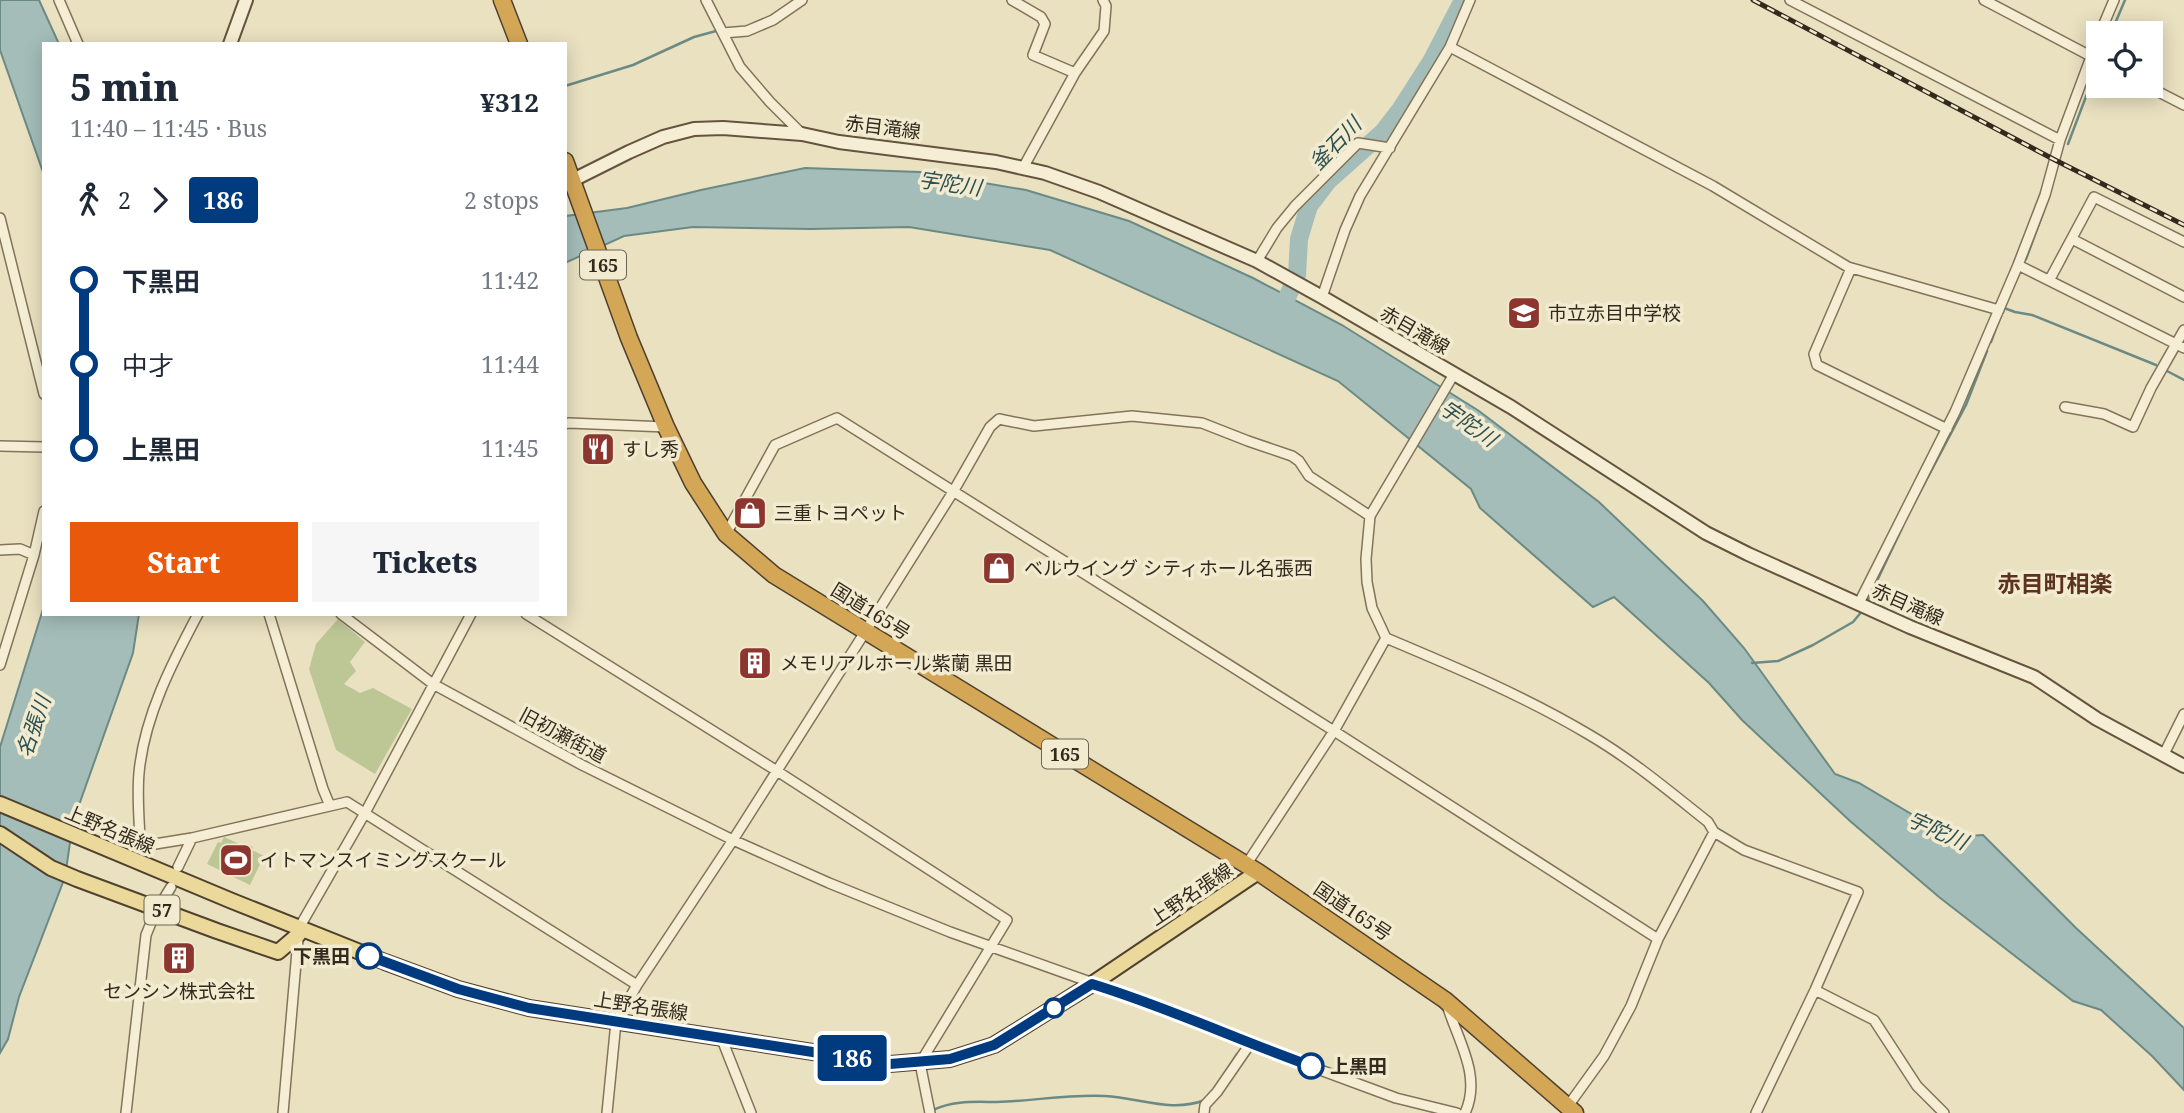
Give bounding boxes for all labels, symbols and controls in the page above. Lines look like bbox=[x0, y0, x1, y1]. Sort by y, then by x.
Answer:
map controls bbox=[2086, 21, 2163, 98]
button: locate bbox=[2086, 21, 2163, 98]
text: 5 min bbox=[70, 60, 179, 112]
text: ¥312 bbox=[480, 84, 539, 120]
street label: 赤目滝線 bbox=[844, 109, 922, 145]
water label: 釜石川 bbox=[1303, 109, 1368, 175]
text: 11:40 – 11:45 · Bus bbox=[70, 112, 267, 144]
water label: 宇陀川 bbox=[917, 165, 985, 202]
icon: walk bbox=[70, 181, 108, 219]
icon: forward bbox=[141, 181, 179, 219]
text: 186 bbox=[203, 183, 244, 216]
text: 2 bbox=[118, 184, 131, 216]
text: 2 stops bbox=[464, 184, 539, 216]
road number: 165 bbox=[580, 250, 626, 279]
text: 下黒田 bbox=[122, 263, 200, 299]
text: 11:42 bbox=[481, 264, 539, 296]
school or university icon: 市立赤目中学校 bbox=[1505, 294, 1543, 332]
street label: 赤目滝線 bbox=[1376, 300, 1454, 360]
place label: 市立赤目中学校 bbox=[1548, 300, 1681, 326]
text: 中才 bbox=[122, 347, 174, 383]
text: 11:44 bbox=[481, 348, 539, 380]
water label: 宇陀川 bbox=[1435, 393, 1504, 454]
restaurant icon: すし秀 bbox=[579, 430, 617, 468]
text: 上黒田 bbox=[122, 431, 200, 467]
text: 11:45 bbox=[481, 432, 539, 464]
place label: すし秀 bbox=[622, 436, 679, 462]
shop icon: 三重トヨペット bbox=[731, 494, 769, 532]
place label: 三重トヨペット bbox=[774, 500, 907, 526]
button: Start bbox=[70, 522, 298, 602]
button: Tickets bbox=[312, 522, 539, 602]
shop icon: ベルウイング シティホール名張西 bbox=[980, 549, 1018, 587]
place label: ベルウイング シティホール名張西 bbox=[1024, 555, 1313, 581]
district label: 赤目町相楽 bbox=[1998, 567, 2113, 599]
street label: 国道165号 bbox=[826, 576, 916, 646]
street label: 赤目滝線 bbox=[1868, 577, 1948, 631]
building icon: メモリアルホール紫蘭 黒田 bbox=[736, 644, 774, 682]
place label: メモリアルホール紫蘭 黒田 bbox=[780, 650, 1013, 676]
water label: 名張川 bbox=[10, 690, 57, 760]
street label: 旧初瀬街道 bbox=[515, 701, 611, 769]
road number: 165 bbox=[1042, 740, 1088, 768]
street label: 上野名張線 bbox=[61, 798, 159, 860]
water label: 宇陀川 bbox=[1904, 804, 1974, 856]
sports icon: イトマンスイミングスクール bbox=[217, 841, 255, 879]
place label: イトマンスイミングスクール bbox=[260, 847, 507, 873]
street label: 上野名張線 bbox=[1144, 857, 1238, 931]
street label: 国道165号 bbox=[1309, 875, 1397, 947]
road number: 57 bbox=[144, 896, 180, 925]
building icon: センシン株式会社 bbox=[160, 939, 198, 977]
place label: 下黒田 bbox=[293, 943, 350, 969]
marker: 下黒田 bbox=[356, 943, 382, 969]
place label: センシン株式会社 bbox=[103, 978, 255, 1004]
street label: 上野名張線 bbox=[592, 986, 690, 1026]
unlabelled marker bbox=[1044, 998, 1064, 1018]
line badge: 186 bbox=[812, 1035, 892, 1081]
text: 186 bbox=[832, 1041, 872, 1074]
marker: 上黒田 bbox=[1298, 1053, 1324, 1079]
place label: 上黒田 bbox=[1330, 1053, 1387, 1079]

